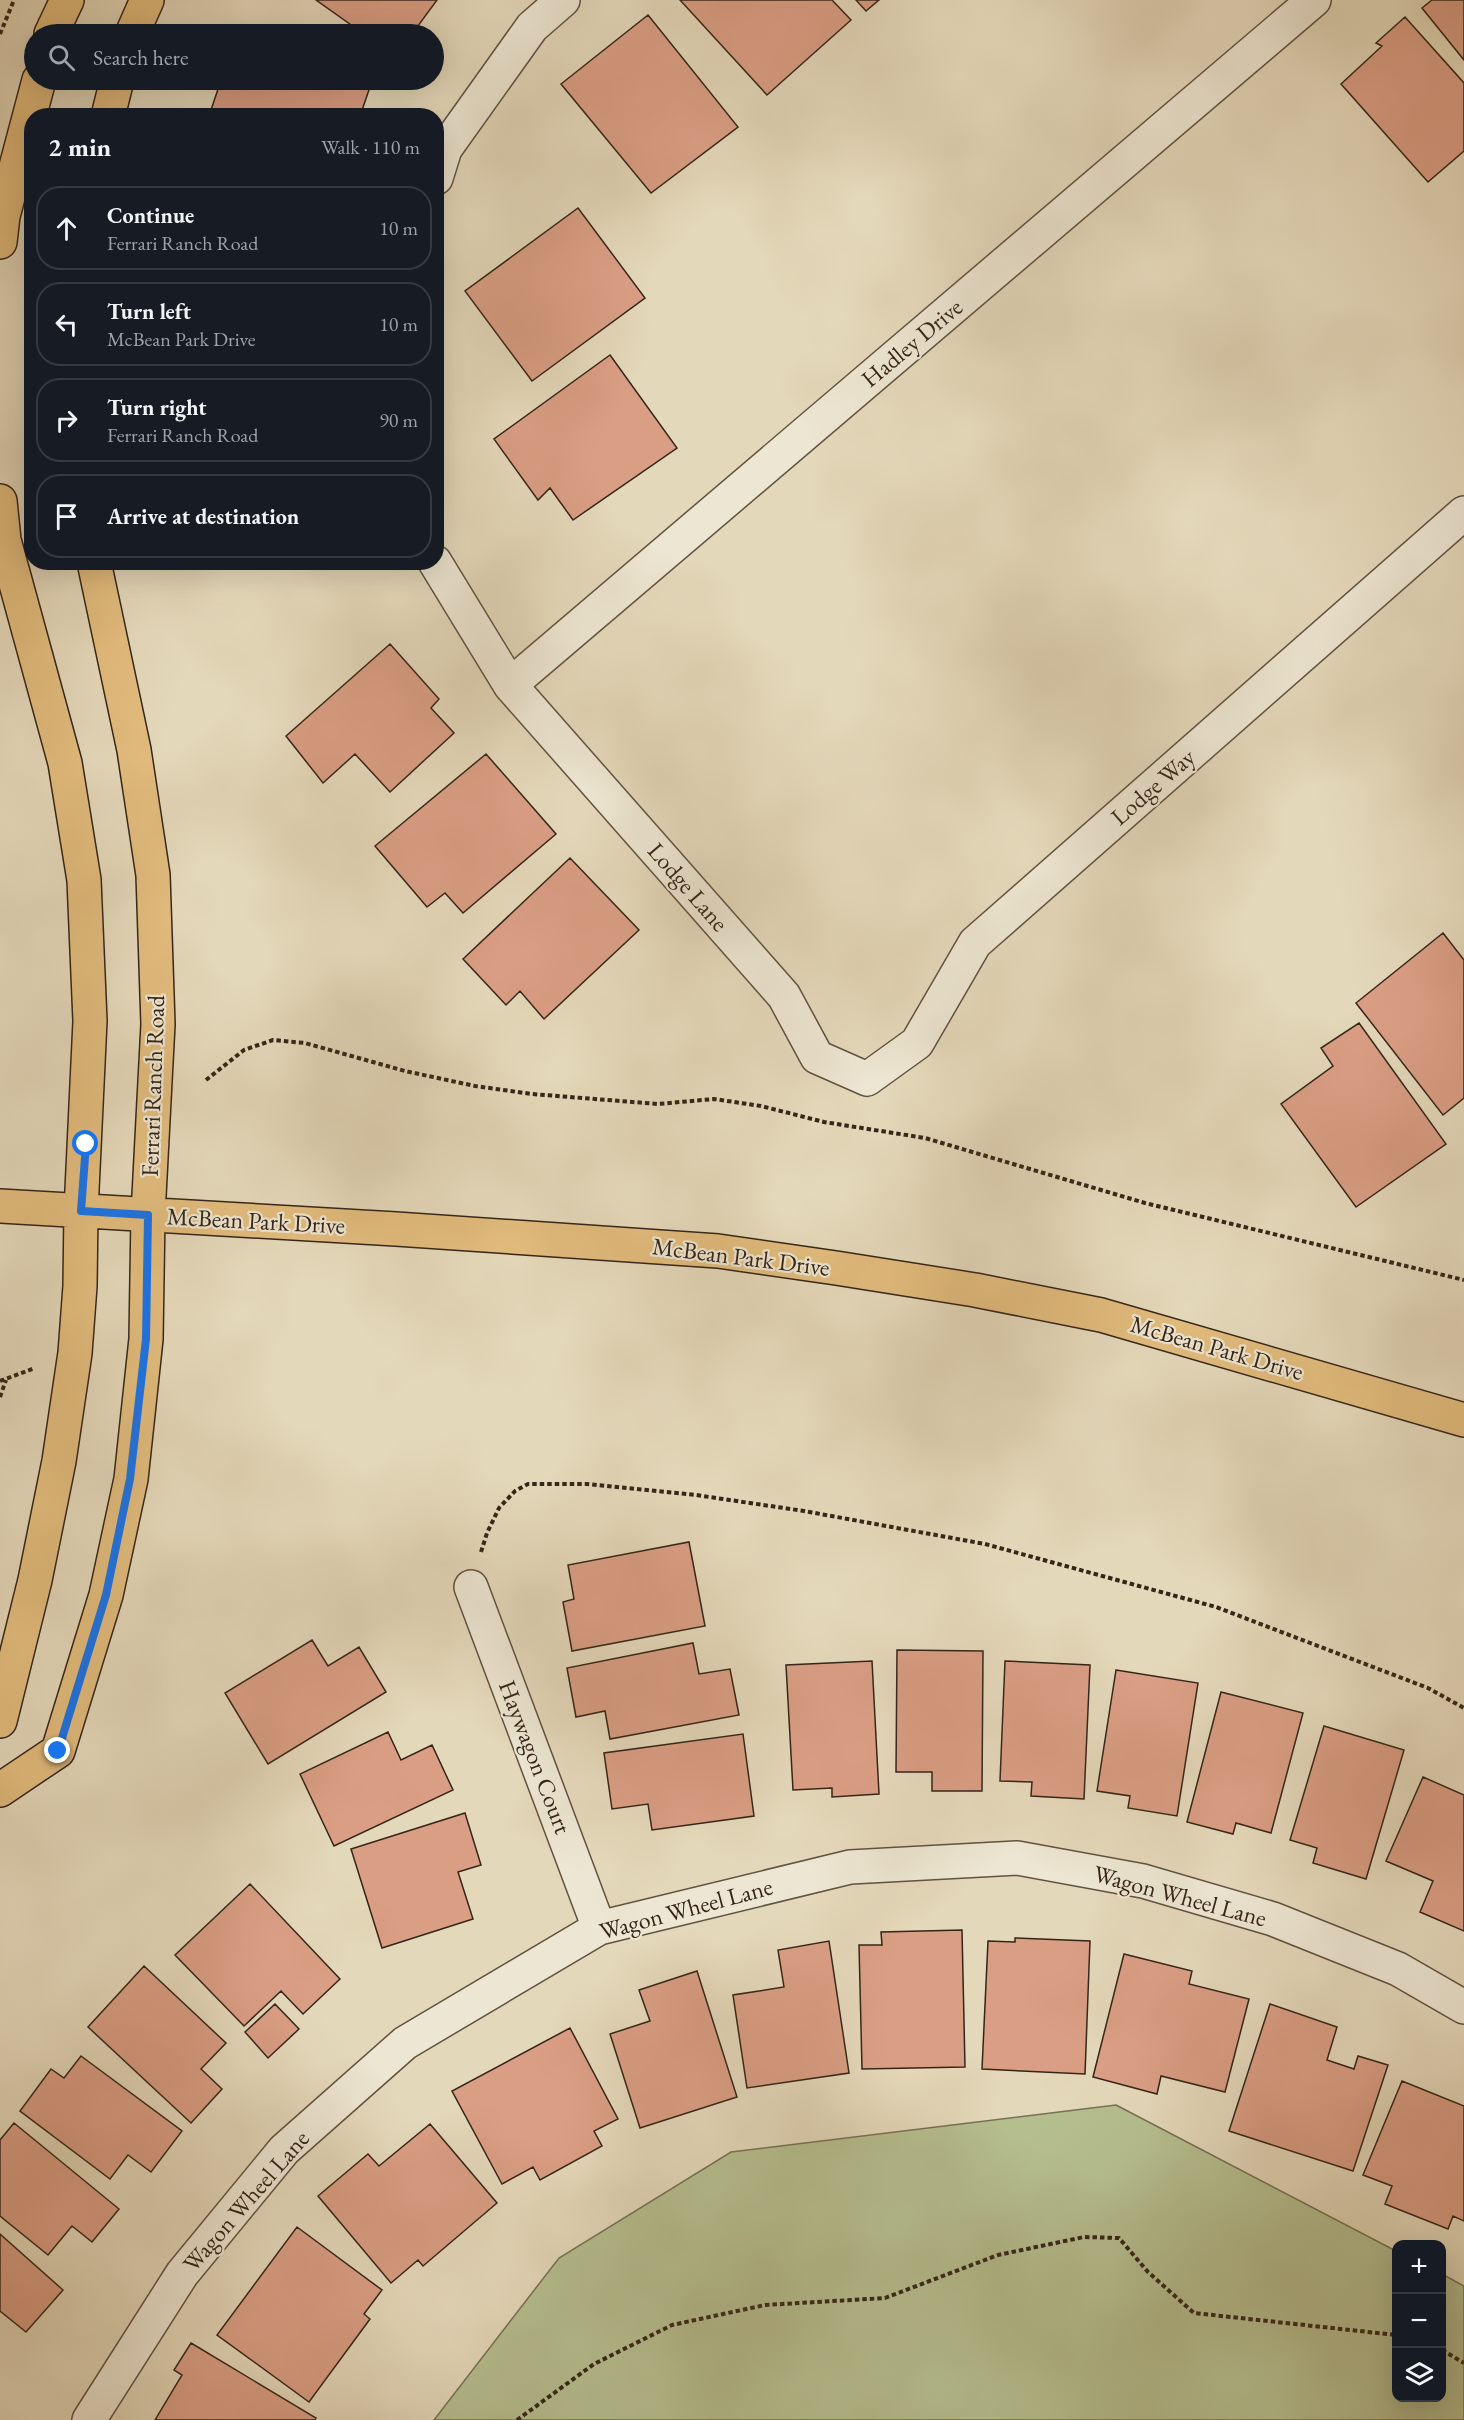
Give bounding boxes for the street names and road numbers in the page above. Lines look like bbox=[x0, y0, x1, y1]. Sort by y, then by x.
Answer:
street label: Hadley Drive bbox=[855, 291, 969, 394]
street label: Lodge Way bbox=[1104, 741, 1202, 832]
street label: Lodge Lane bbox=[641, 836, 736, 938]
street label: Ferrari Ranch Road bbox=[134, 994, 171, 1177]
street label: McBean Park Drive bbox=[166, 1200, 346, 1241]
street label: McBean Park Drive bbox=[651, 1230, 831, 1283]
street label: McBean Park Drive bbox=[1127, 1308, 1307, 1387]
street label: Haywagon Court bbox=[492, 1676, 579, 1838]
street label: Wagon Wheel Lane bbox=[1090, 1858, 1270, 1934]
street label: Wagon Wheel Lane bbox=[596, 1871, 776, 1947]
street label: Wagon Wheel Lane bbox=[176, 2123, 316, 2278]

